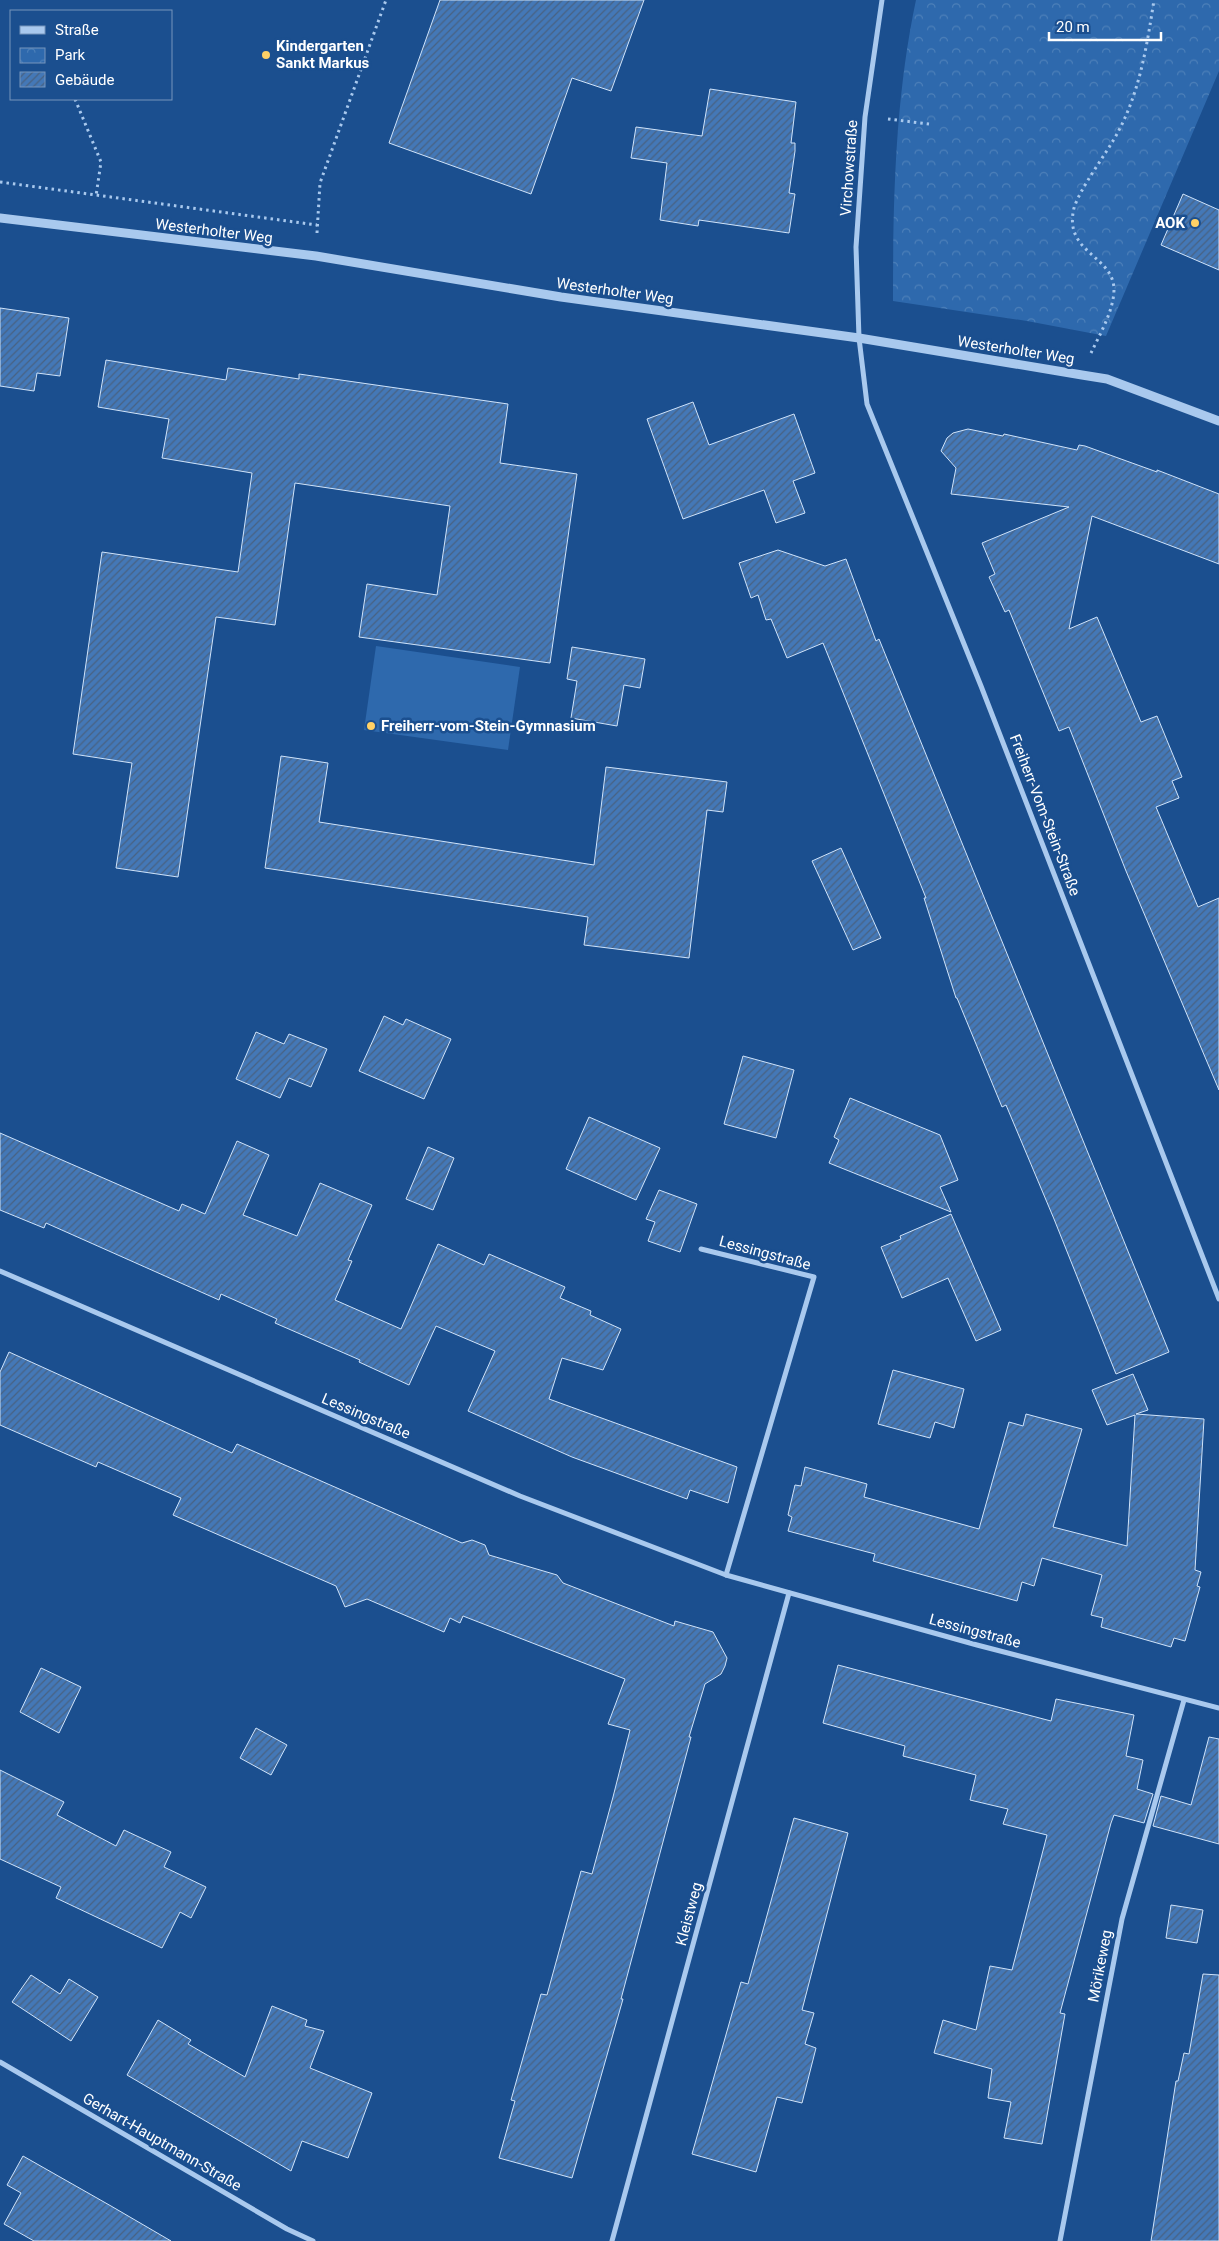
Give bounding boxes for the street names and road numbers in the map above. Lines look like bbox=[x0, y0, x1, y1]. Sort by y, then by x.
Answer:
street label: Virchowstraße bbox=[837, 119, 861, 217]
street label: Westerholter Weg bbox=[154, 215, 274, 247]
street label: Westerholter Weg bbox=[555, 274, 675, 308]
street label: Westerholter Weg bbox=[956, 332, 1076, 368]
street label: Freiherr-Vom-Stein-Straße bbox=[1006, 732, 1084, 898]
street label: Lessingstraße bbox=[717, 1232, 813, 1274]
street label: Lessingstraße bbox=[319, 1389, 413, 1443]
street label: Lessingstraße bbox=[927, 1610, 1023, 1652]
street label: Kleistweg bbox=[672, 1880, 706, 1948]
street label: Mörikeweg bbox=[1084, 1928, 1116, 2004]
street label: Gerhart-Hauptmann-Straße bbox=[79, 2089, 245, 2195]

